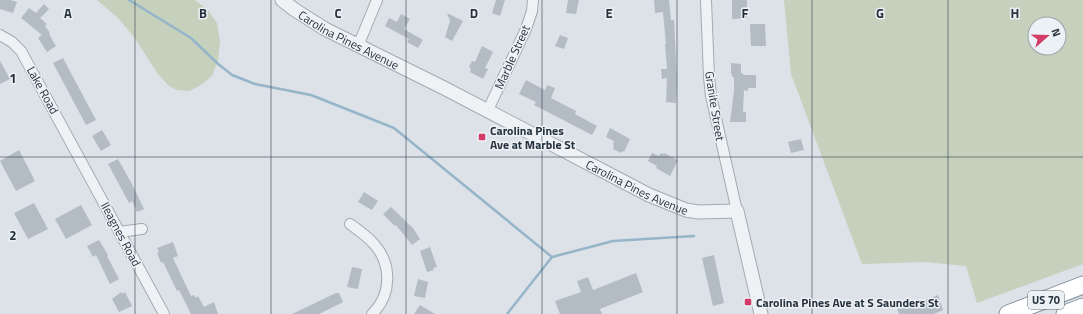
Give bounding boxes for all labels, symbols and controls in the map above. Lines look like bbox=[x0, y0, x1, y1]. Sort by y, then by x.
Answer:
text: A bbox=[64, 3, 72, 23]
text: B bbox=[199, 3, 207, 23]
text: D bbox=[470, 3, 478, 23]
text: E bbox=[605, 3, 613, 23]
text: F bbox=[742, 3, 749, 23]
text: G bbox=[876, 3, 884, 23]
text: H bbox=[1011, 3, 1019, 23]
street label: Carolina Pines Avenue bbox=[296, 6, 402, 72]
north arrow bbox=[1027, 16, 1067, 56]
street label: Marble Street bbox=[489, 21, 535, 92]
text: N bbox=[1048, 26, 1065, 39]
street label: Lake Road bbox=[22, 63, 64, 117]
text: 1 bbox=[9, 68, 17, 88]
street label: Granite Street bbox=[700, 70, 730, 143]
place label: Carolina Pines Ave at Marble St bbox=[490, 121, 576, 154]
marker: Carolina Pines Ave at Marble St bbox=[477, 132, 487, 142]
street label: Carolina Pines Avenue bbox=[583, 154, 691, 220]
street label: Ileagnes Road bbox=[96, 198, 146, 270]
text: 2 bbox=[9, 225, 17, 245]
road number: US 70 bbox=[1028, 291, 1064, 309]
place label: Carolina Pines Ave at S Saunders St bbox=[756, 293, 939, 312]
marker: Carolina Pines Ave at S Saunders St bbox=[743, 297, 753, 307]

